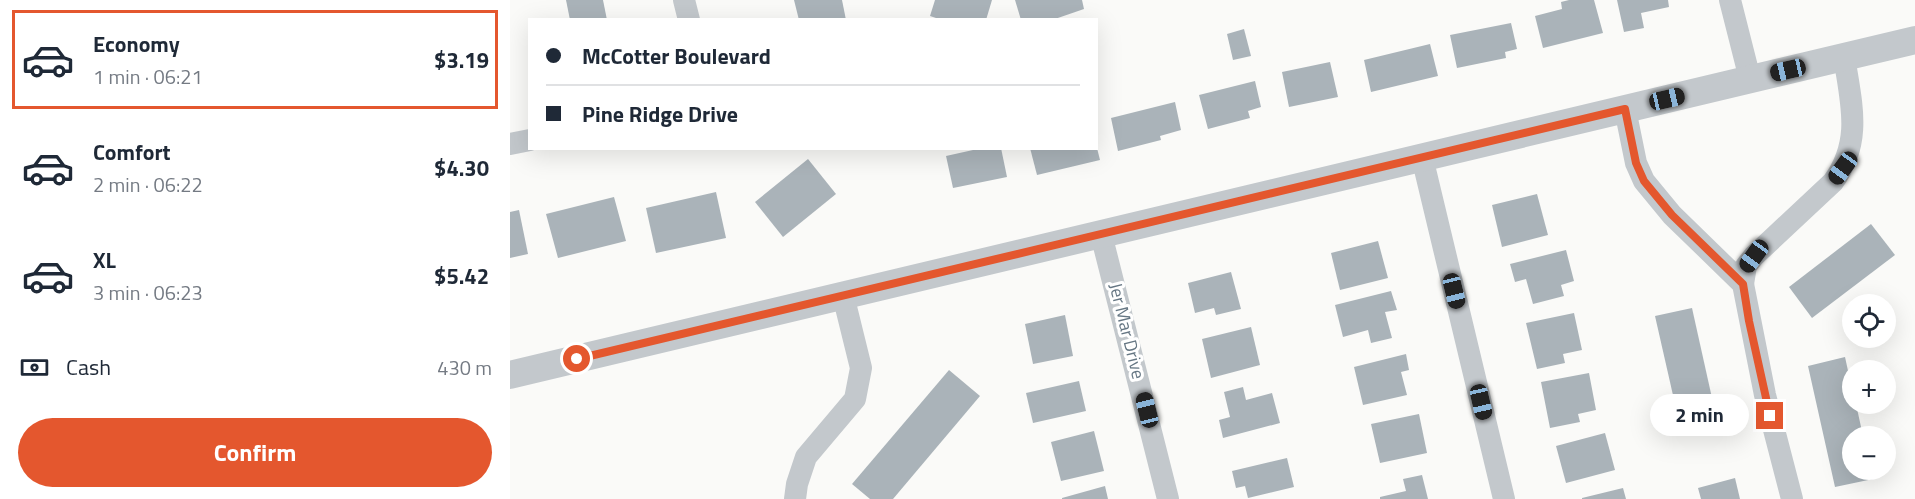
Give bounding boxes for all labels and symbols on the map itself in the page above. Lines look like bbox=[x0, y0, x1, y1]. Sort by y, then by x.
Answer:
car bbox=[1768, 57, 1808, 83]
car bbox=[1647, 86, 1687, 112]
car bbox=[1825, 148, 1861, 188]
car bbox=[1736, 236, 1772, 276]
car bbox=[1441, 271, 1467, 311]
street label: Jer Mar Drive bbox=[1103, 280, 1152, 382]
route start bbox=[563, 345, 590, 372]
car bbox=[1468, 382, 1494, 422]
car bbox=[1134, 390, 1160, 430]
callout: 2 min bbox=[1650, 395, 1749, 437]
route end bbox=[1756, 402, 1783, 429]

